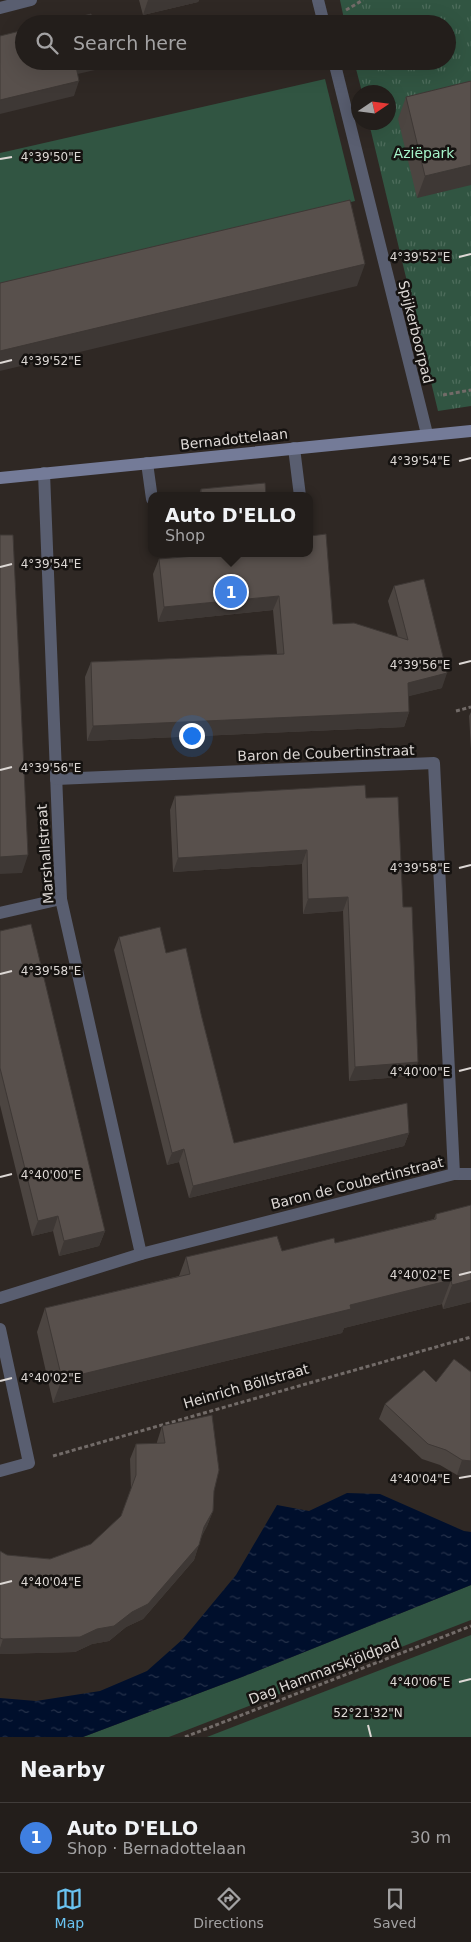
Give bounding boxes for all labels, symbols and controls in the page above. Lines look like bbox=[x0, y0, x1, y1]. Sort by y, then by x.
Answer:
search box bbox=[15, 15, 456, 70]
icon: search bbox=[33, 29, 61, 57]
text: Search here bbox=[73, 32, 187, 54]
north arrow bbox=[351, 85, 396, 130]
park label: Aziëpark bbox=[394, 145, 455, 161]
text: 4°39'50"E bbox=[21, 150, 81, 164]
text: 4°39'52"E bbox=[390, 250, 450, 264]
street label: Spijkerboorpad bbox=[395, 279, 437, 385]
text: 4°39'52"E bbox=[21, 354, 81, 368]
street label: Bernadottelaan bbox=[179, 425, 289, 453]
text: 4°39'54"E bbox=[390, 454, 450, 468]
popup bbox=[148, 492, 313, 557]
text: Auto D'ELLO bbox=[165, 504, 296, 526]
text: Shop bbox=[165, 526, 205, 545]
text: 4°39'54"E bbox=[21, 557, 81, 571]
pin: 1 bbox=[215, 573, 247, 611]
text: 4°39'56"E bbox=[390, 658, 450, 672]
your location bbox=[179, 723, 205, 749]
street label: Baron de Coubertinstraat bbox=[237, 742, 415, 764]
text: 4°39'56"E bbox=[21, 761, 81, 775]
street label: Marshallstraat bbox=[33, 803, 56, 905]
text: 4°39'58"E bbox=[390, 861, 450, 875]
text: 4°39'58"E bbox=[21, 964, 81, 978]
text: 4°40'00"E bbox=[390, 1065, 450, 1079]
street label: Baron de Coubertinstraat bbox=[269, 1154, 445, 1212]
text: 4°40'00"E bbox=[21, 1168, 81, 1182]
text: 4°40'02"E bbox=[390, 1268, 450, 1282]
street label: Heinrich Böllstraat bbox=[181, 1360, 311, 1412]
text: 4°40'02"E bbox=[21, 1371, 81, 1385]
text: 4°40'04"E bbox=[390, 1472, 450, 1486]
text: 4°40'04"E bbox=[21, 1575, 81, 1589]
street label: Dag Hammarskjöldpad bbox=[246, 1635, 402, 1707]
text: 4°40'06"E bbox=[390, 1675, 450, 1689]
text: 52°21'32"N bbox=[333, 1706, 403, 1720]
text: Nearby bbox=[20, 1758, 105, 1782]
text: Auto D'ELLO bbox=[67, 1817, 198, 1839]
text: 1 bbox=[30, 1828, 42, 1847]
text: 30 m bbox=[410, 1828, 451, 1847]
text: Shop · Bernadottelaan bbox=[67, 1839, 246, 1858]
tab: Map bbox=[55, 1885, 84, 1931]
tab: Directions bbox=[193, 1885, 264, 1931]
tab: Saved bbox=[373, 1885, 416, 1931]

